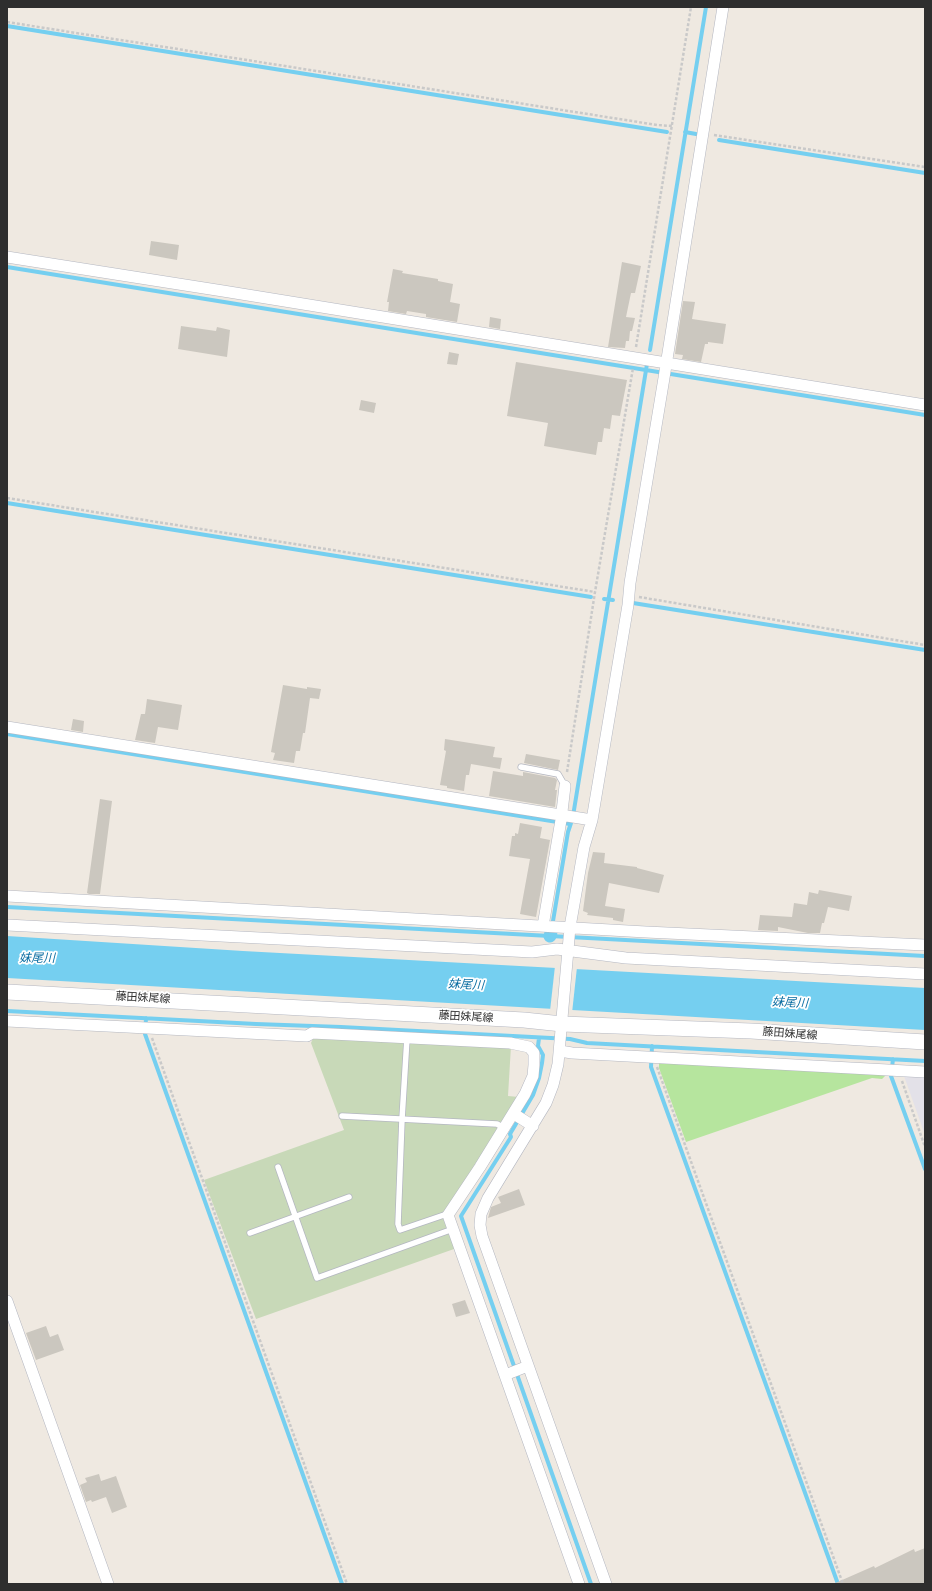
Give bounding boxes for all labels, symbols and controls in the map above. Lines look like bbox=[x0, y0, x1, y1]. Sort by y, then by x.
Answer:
water label: 妹尾川 bbox=[19, 952, 55, 966]
water label: 妹尾川 bbox=[448, 977, 484, 993]
street label: 藤田妹尾線 bbox=[115, 990, 171, 1006]
water label: 妹尾川 bbox=[772, 995, 808, 1011]
street label: 藤田妹尾線 bbox=[438, 1009, 494, 1025]
street label: 藤田妹尾線 bbox=[762, 1025, 818, 1043]

